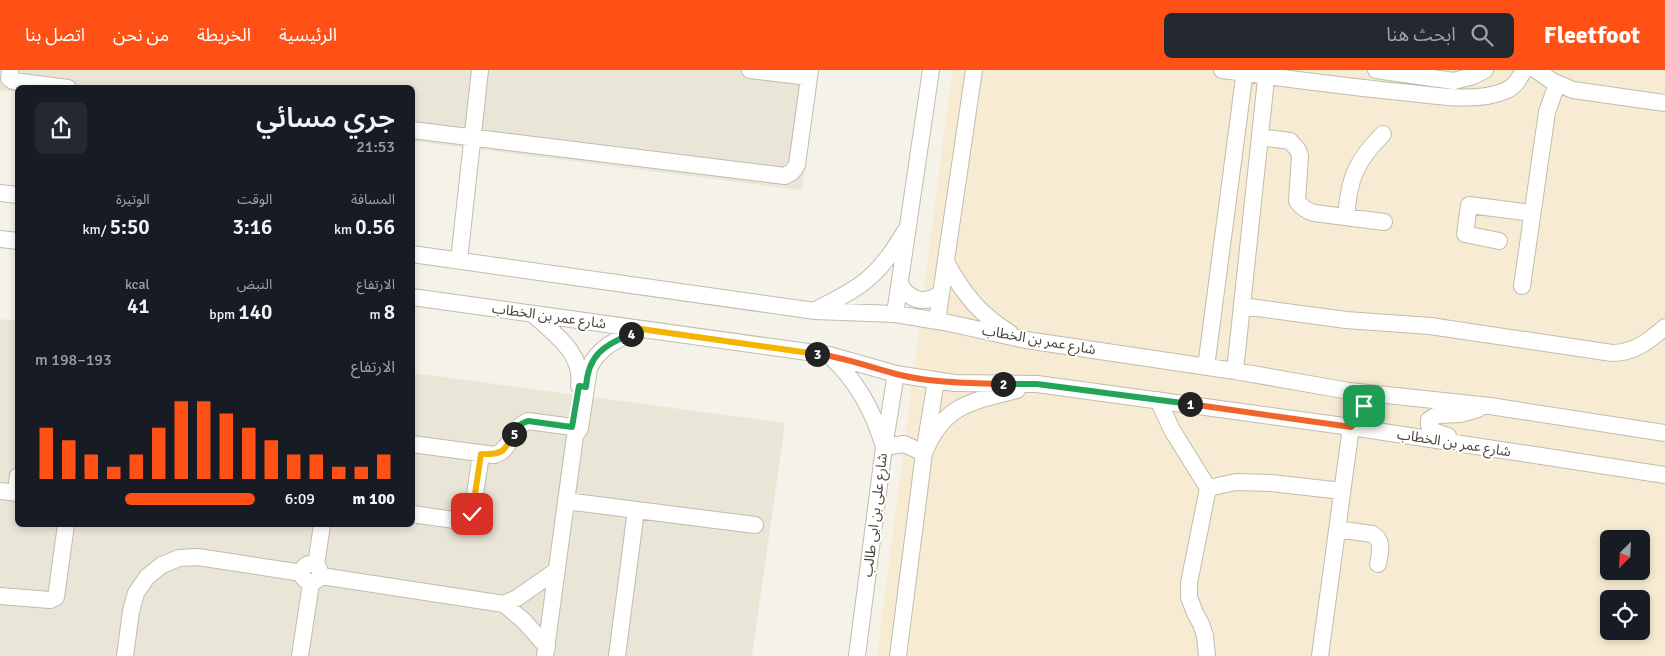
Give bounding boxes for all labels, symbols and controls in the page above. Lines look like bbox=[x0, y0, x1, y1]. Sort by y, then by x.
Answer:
search box bbox=[1164, 13, 1514, 58]
text: Fleetfoot bbox=[1544, 20, 1640, 50]
icon: search bbox=[1468, 21, 1496, 49]
text: ابحث هنا bbox=[1386, 23, 1456, 47]
text: اتصل بنا bbox=[25, 24, 85, 46]
text: من نحن bbox=[113, 24, 169, 46]
text: الخريطة bbox=[197, 24, 251, 46]
text: الرئيسية bbox=[279, 24, 337, 46]
text: جري مسائي bbox=[256, 101, 395, 135]
button: share bbox=[35, 102, 87, 154]
text: 21:53 bbox=[356, 137, 395, 157]
text: الوتيرة bbox=[116, 191, 150, 208]
text: الوقت bbox=[237, 191, 272, 208]
text: المسافة bbox=[351, 191, 395, 208]
text: 5:50 bbox=[110, 214, 150, 240]
text: 3:16 bbox=[232, 214, 272, 240]
text: 0.56 bbox=[355, 214, 395, 240]
text: /km bbox=[83, 221, 110, 238]
text: km bbox=[334, 221, 355, 238]
text: kcal bbox=[125, 276, 150, 293]
text: النبض bbox=[237, 276, 272, 293]
text: الارتفاع bbox=[357, 276, 395, 293]
text: 41 bbox=[127, 293, 150, 319]
text: 140 bbox=[238, 299, 272, 325]
text: 8 bbox=[384, 299, 395, 325]
street label: شارع عمر بن الخطاب bbox=[491, 300, 607, 334]
text: bpm bbox=[209, 306, 238, 323]
text: m bbox=[369, 306, 384, 323]
pin: 4 bbox=[618, 322, 644, 346]
street label: شارع عمر بن الخطاب bbox=[981, 322, 1097, 360]
text: 4 bbox=[628, 326, 635, 343]
pin: 3 bbox=[804, 342, 830, 366]
text: 3 bbox=[814, 346, 821, 363]
text: 193–198 m bbox=[35, 350, 112, 370]
text: الارتفاع bbox=[351, 357, 395, 377]
pin: 2 bbox=[990, 372, 1016, 396]
text: 2 bbox=[1000, 376, 1007, 393]
pin bbox=[1343, 385, 1385, 427]
pin: 1 bbox=[1178, 392, 1202, 416]
icon: arrive bbox=[1350, 392, 1378, 420]
text: 1 bbox=[1187, 396, 1194, 413]
pin: 5 bbox=[502, 422, 526, 446]
text: 5 bbox=[511, 426, 518, 443]
street label: شارع عمر بن الخطاب bbox=[1396, 426, 1512, 462]
street label: شارع على بن ابى طالب bbox=[859, 452, 893, 578]
text: 6:09 bbox=[285, 489, 315, 509]
text: 100 m bbox=[353, 489, 395, 509]
pin bbox=[451, 493, 493, 535]
icon: check bbox=[458, 500, 486, 528]
north arrow bbox=[1600, 530, 1650, 580]
map controls bbox=[1600, 530, 1650, 640]
button: locate bbox=[1600, 590, 1650, 640]

